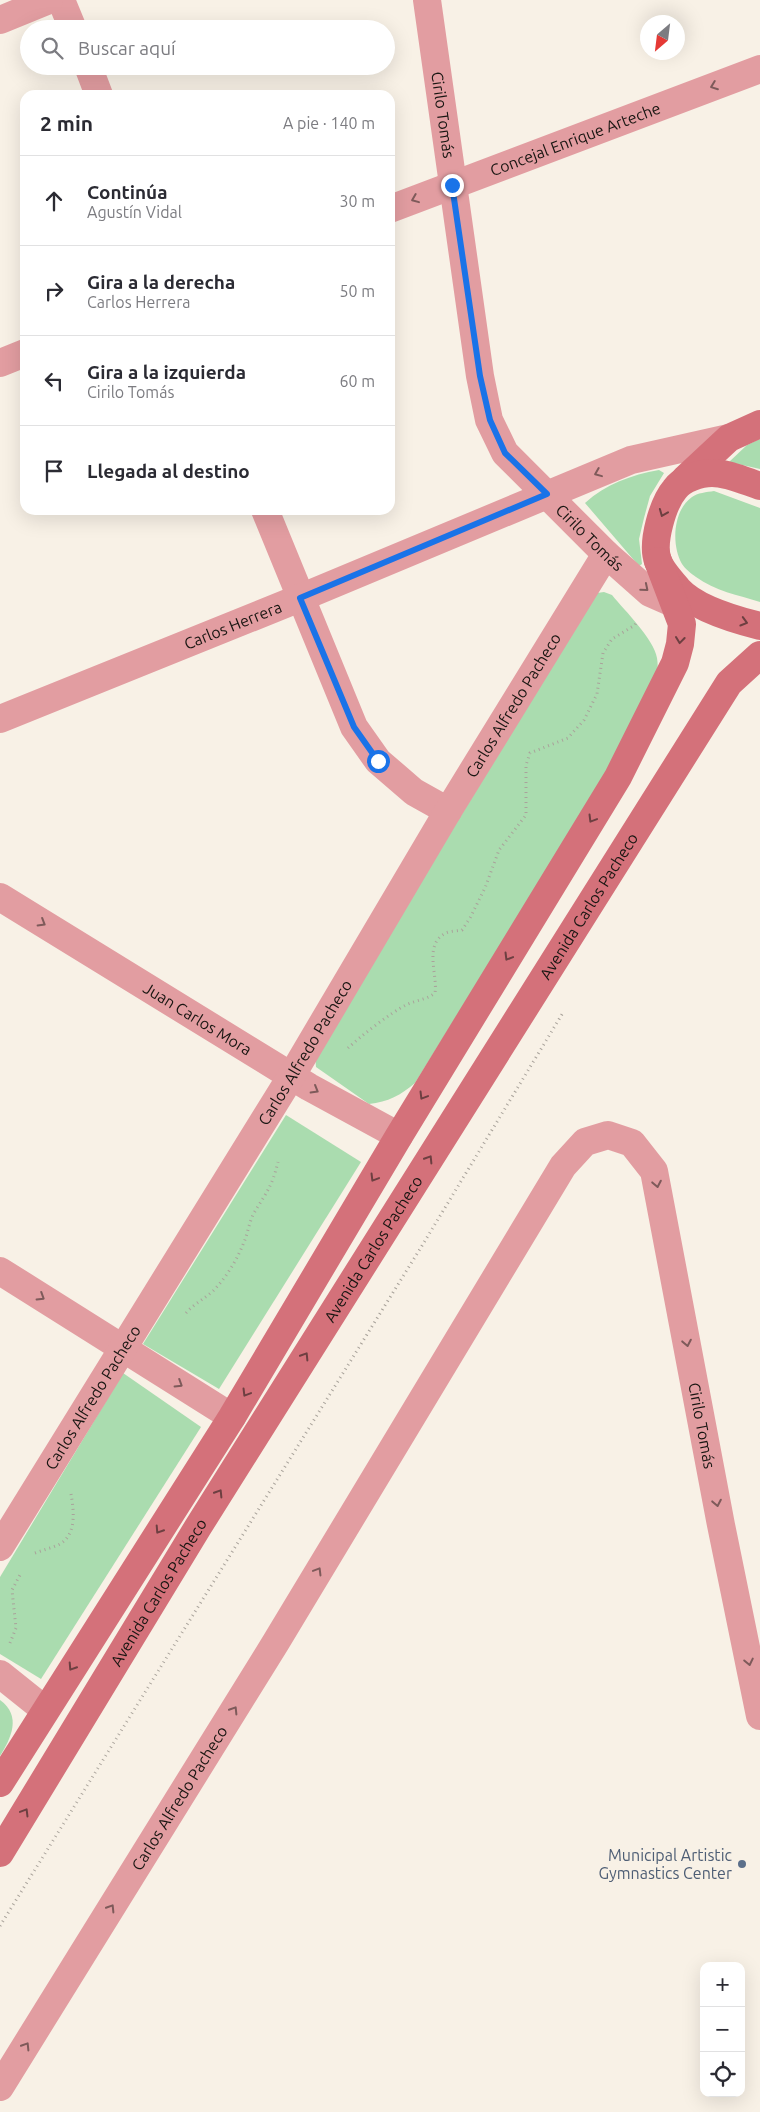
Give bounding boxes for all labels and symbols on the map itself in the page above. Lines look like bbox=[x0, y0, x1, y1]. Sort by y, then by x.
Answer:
north arrow bbox=[640, 15, 685, 60]
street label: Cirilo Tomás bbox=[428, 70, 458, 159]
one-way arrow bbox=[711, 80, 719, 90]
street label: Concejal Enrique Arteche bbox=[487, 99, 663, 179]
route end bbox=[441, 174, 464, 197]
one-way arrow bbox=[411, 193, 420, 204]
one-way arrow bbox=[594, 467, 603, 478]
street label: Cirilo Tomás bbox=[552, 500, 627, 574]
one-way arrow bbox=[659, 508, 669, 517]
one-way arrow bbox=[639, 583, 648, 591]
street label: Carlos Herrera bbox=[181, 597, 284, 653]
one-way arrow bbox=[739, 616, 748, 627]
street label: Carlos Alfredo Pacheco bbox=[462, 630, 564, 781]
one-way arrow bbox=[675, 636, 686, 644]
route start bbox=[367, 750, 390, 773]
one-way arrow bbox=[589, 813, 599, 822]
street label: Avenida Carlos Pacheco bbox=[536, 830, 641, 983]
one-way arrow bbox=[36, 916, 45, 926]
one-way arrow bbox=[504, 952, 514, 961]
street label: Carlos Alfredo Pacheco bbox=[254, 976, 355, 1128]
street label: Juan Carlos Mora bbox=[140, 978, 255, 1059]
one-way arrow bbox=[309, 1083, 318, 1093]
one-way arrow bbox=[420, 1091, 430, 1100]
one-way arrow bbox=[423, 1156, 433, 1165]
street label: Avenida Carlos Pacheco bbox=[320, 1172, 426, 1325]
one-way arrow bbox=[370, 1173, 380, 1182]
one-way arrow bbox=[651, 1179, 661, 1188]
one-way arrow bbox=[36, 1290, 45, 1300]
street label: Carlos Alfredo Pacheco bbox=[41, 1322, 144, 1473]
one-way arrow bbox=[681, 1339, 691, 1348]
one-way arrow bbox=[299, 1352, 309, 1361]
one-way arrow bbox=[173, 1377, 182, 1387]
street label: Cirilo Tomás bbox=[685, 1381, 719, 1470]
one-way arrow bbox=[242, 1387, 252, 1396]
one-way arrow bbox=[212, 1490, 222, 1499]
one-way arrow bbox=[711, 1499, 721, 1507]
street label: Avenida Carlos Pacheco bbox=[107, 1515, 210, 1669]
one-way arrow bbox=[156, 1525, 166, 1534]
one-way arrow bbox=[312, 1568, 322, 1577]
one-way arrow bbox=[743, 1658, 754, 1667]
one-way arrow bbox=[69, 1662, 78, 1671]
one-way arrow bbox=[227, 1707, 237, 1716]
street label: Carlos Alfredo Pacheco bbox=[128, 1723, 231, 1873]
one-way arrow bbox=[19, 1808, 29, 1817]
place label: Municipal Artistic Gymnastics Center bbox=[599, 1846, 733, 1882]
marker: Municipal Artistic Gymnastics Center bbox=[736, 1858, 748, 1870]
one-way arrow bbox=[105, 1904, 115, 1913]
one-way arrow bbox=[19, 2042, 29, 2051]

